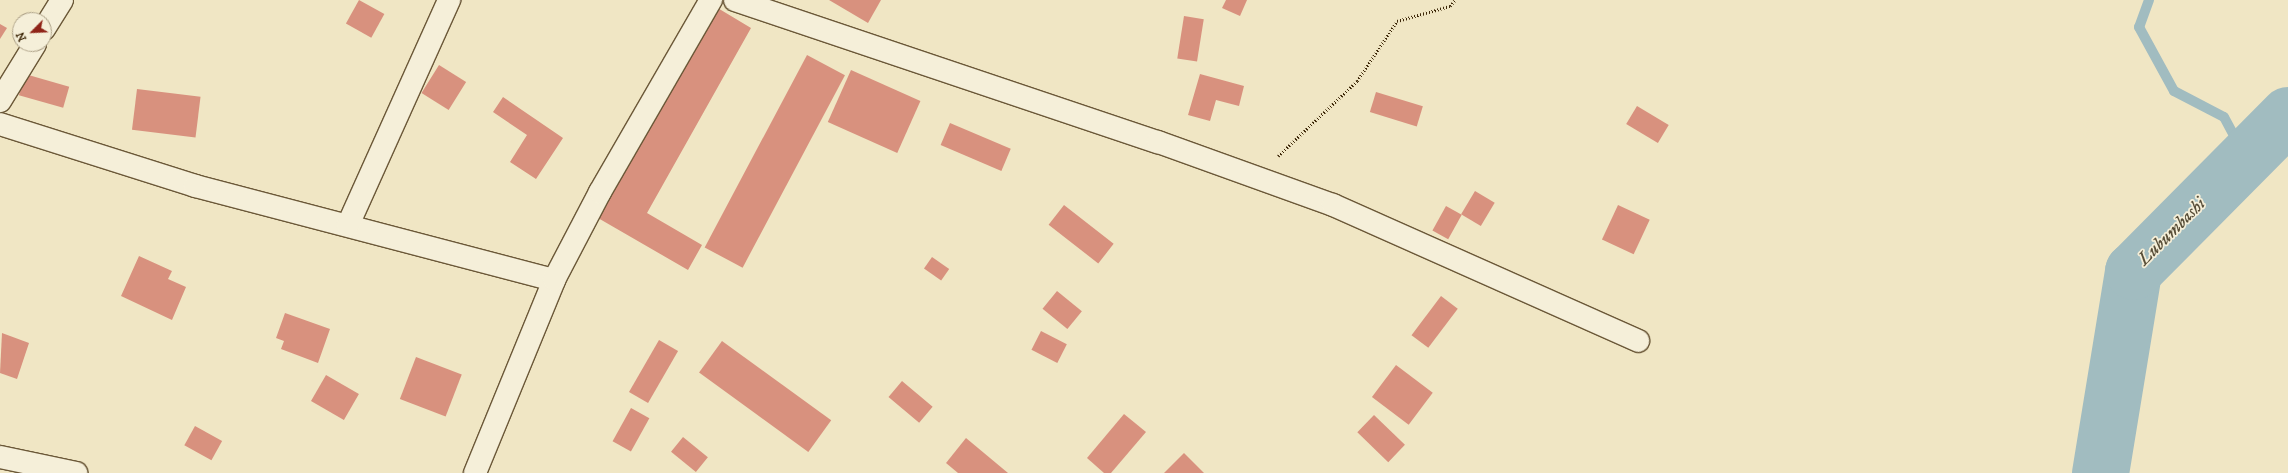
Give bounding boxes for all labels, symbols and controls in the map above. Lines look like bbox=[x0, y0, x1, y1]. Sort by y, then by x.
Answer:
north arrow bbox=[12, 12, 52, 52]
text: N bbox=[14, 30, 30, 43]
water label: Lubumbashi bbox=[2134, 194, 2210, 270]

